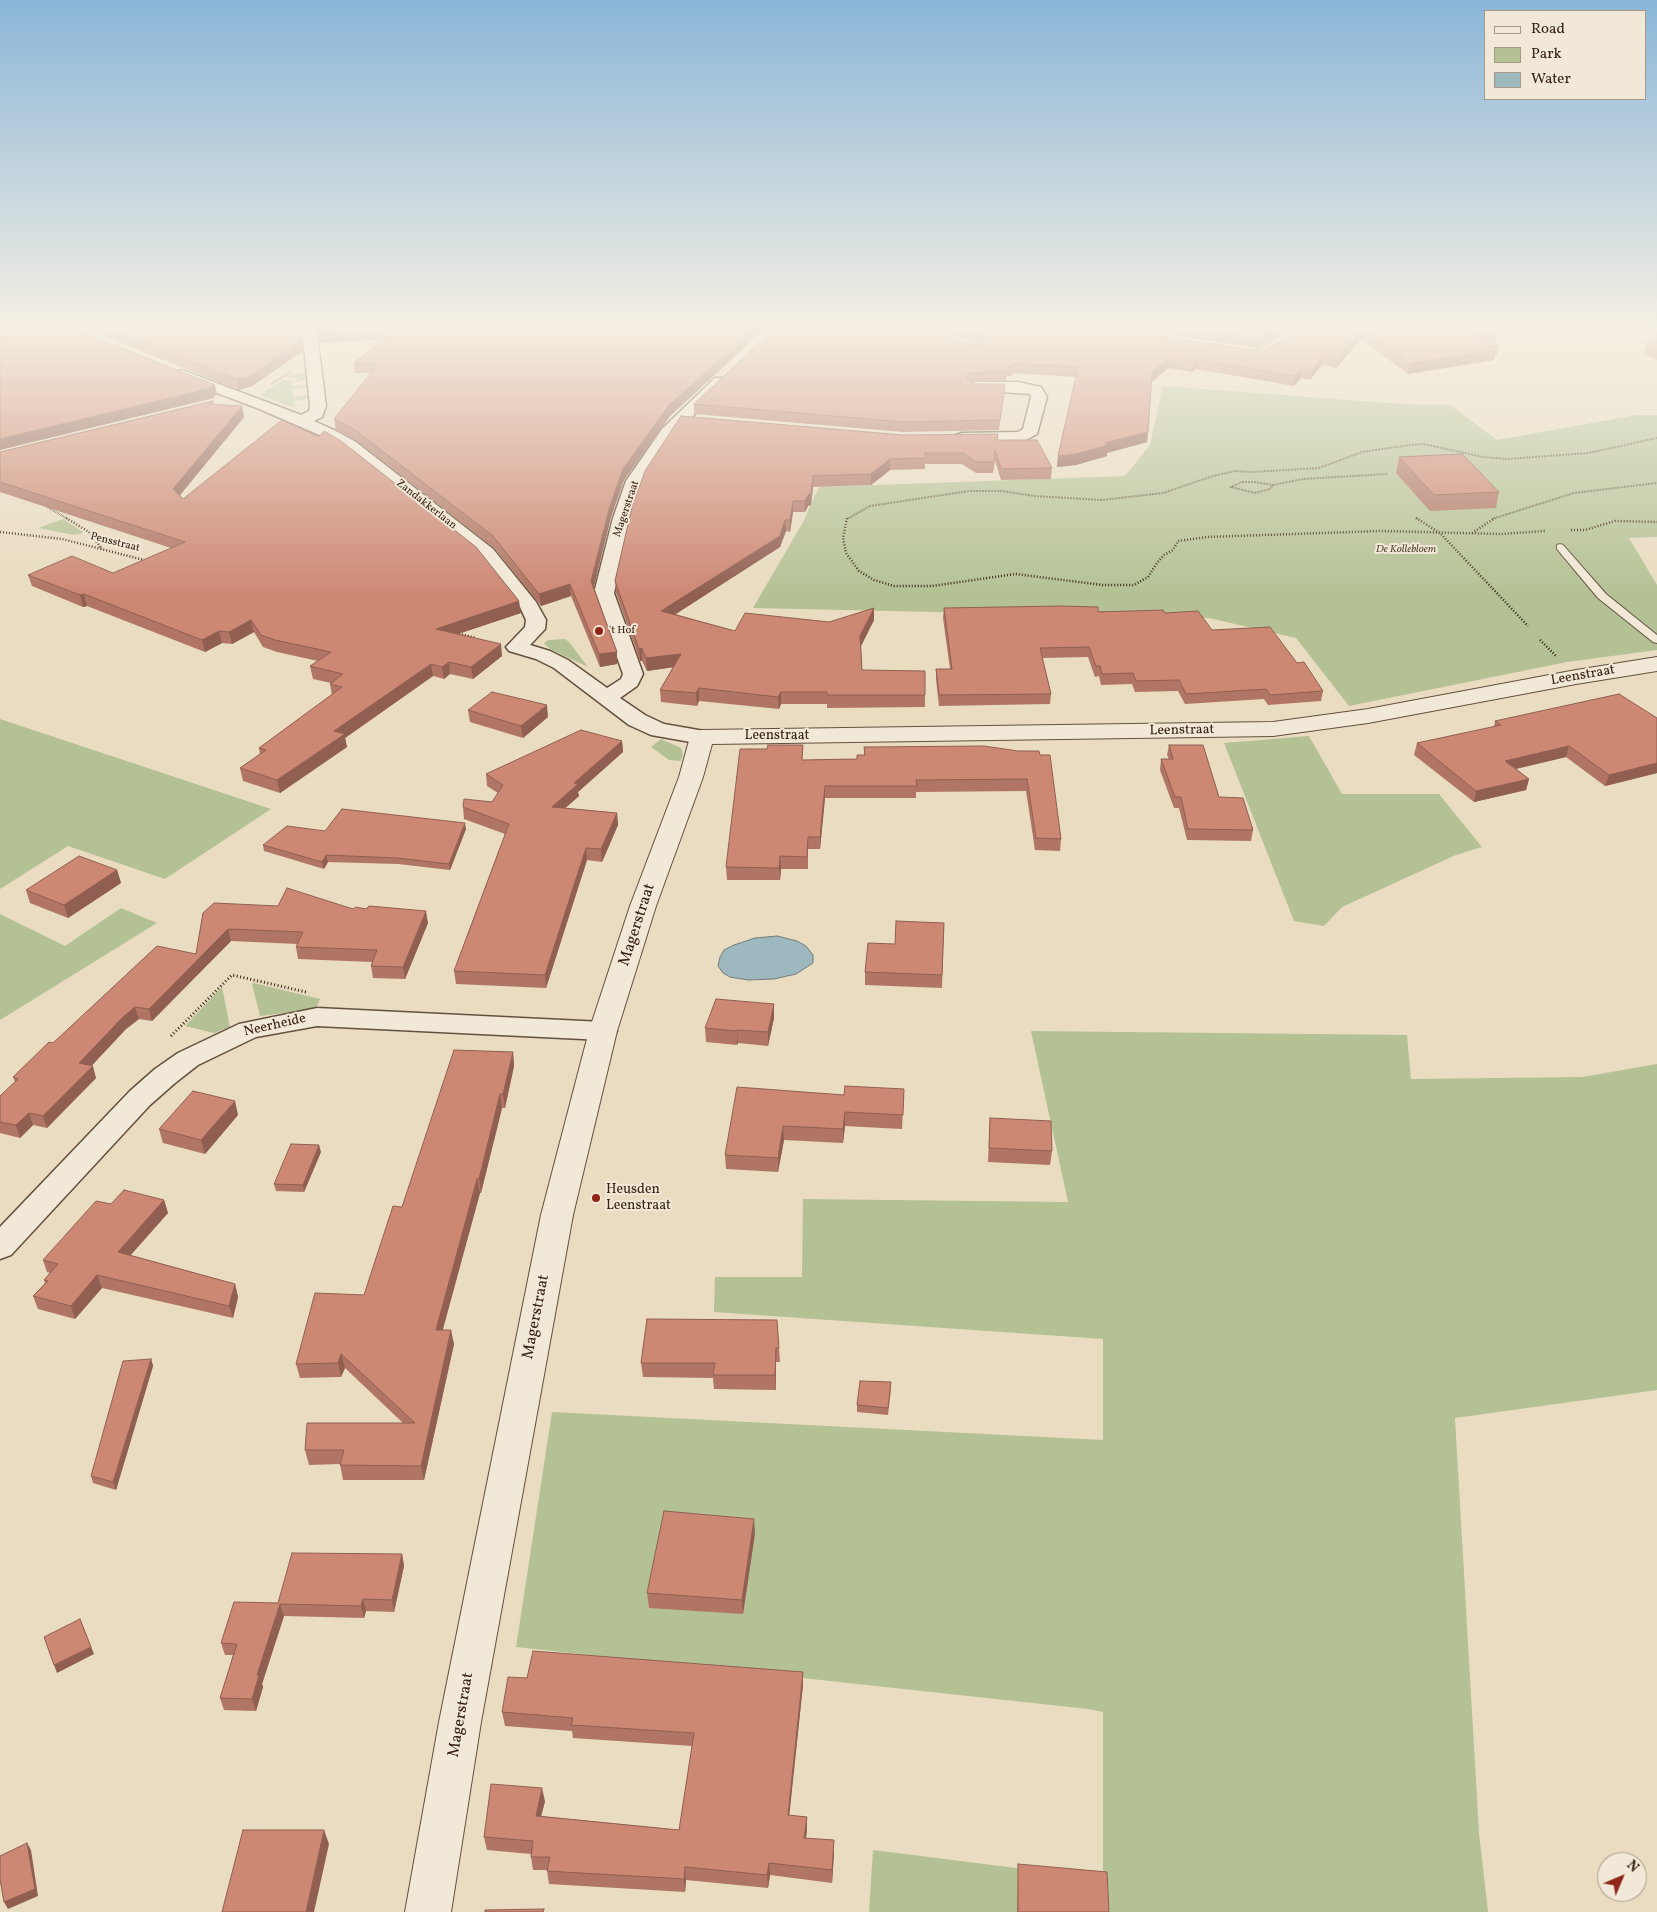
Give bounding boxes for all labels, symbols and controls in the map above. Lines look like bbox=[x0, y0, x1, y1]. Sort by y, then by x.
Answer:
legend bbox=[1484, 10, 1647, 100]
text: Road bbox=[1531, 19, 1565, 40]
text: Park bbox=[1531, 44, 1562, 65]
text: Water bbox=[1531, 69, 1571, 90]
street label: Zandakkerlaan bbox=[393, 477, 459, 533]
street label: Magerstraat bbox=[611, 479, 643, 539]
street label: Pensstraat bbox=[89, 530, 141, 556]
park label: De Kollebloem bbox=[1376, 543, 1436, 557]
place label: 't Hof bbox=[609, 624, 635, 638]
marker: 't Hof bbox=[593, 625, 605, 637]
street label: Leenstraat bbox=[1550, 662, 1616, 690]
street label: Leenstraat bbox=[1149, 722, 1215, 740]
street label: Leenstraat bbox=[745, 728, 809, 744]
street label: Magerstraat bbox=[616, 881, 660, 969]
street label: Neerheide bbox=[242, 1011, 308, 1041]
place label: Heusden Leenstraat bbox=[606, 1182, 671, 1214]
marker: Heusden Leenstraat bbox=[590, 1192, 602, 1204]
street label: Magerstraat bbox=[519, 1273, 555, 1361]
street label: Magerstraat bbox=[445, 1671, 479, 1759]
north arrow bbox=[1597, 1852, 1647, 1902]
text: N bbox=[1622, 1856, 1643, 1877]

